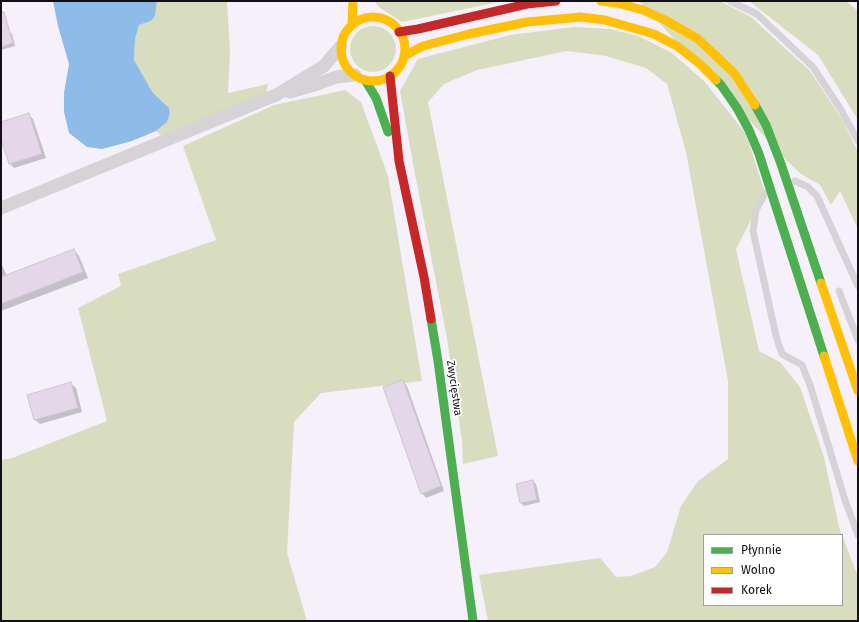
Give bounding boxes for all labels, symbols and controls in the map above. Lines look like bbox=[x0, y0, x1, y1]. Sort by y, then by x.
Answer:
street label: Zwycięstwa bbox=[444, 359, 464, 417]
legend bbox=[703, 534, 843, 606]
text: Płynnie bbox=[741, 543, 782, 557]
text: Wolno bbox=[741, 563, 775, 577]
text: Korek bbox=[741, 583, 772, 597]

